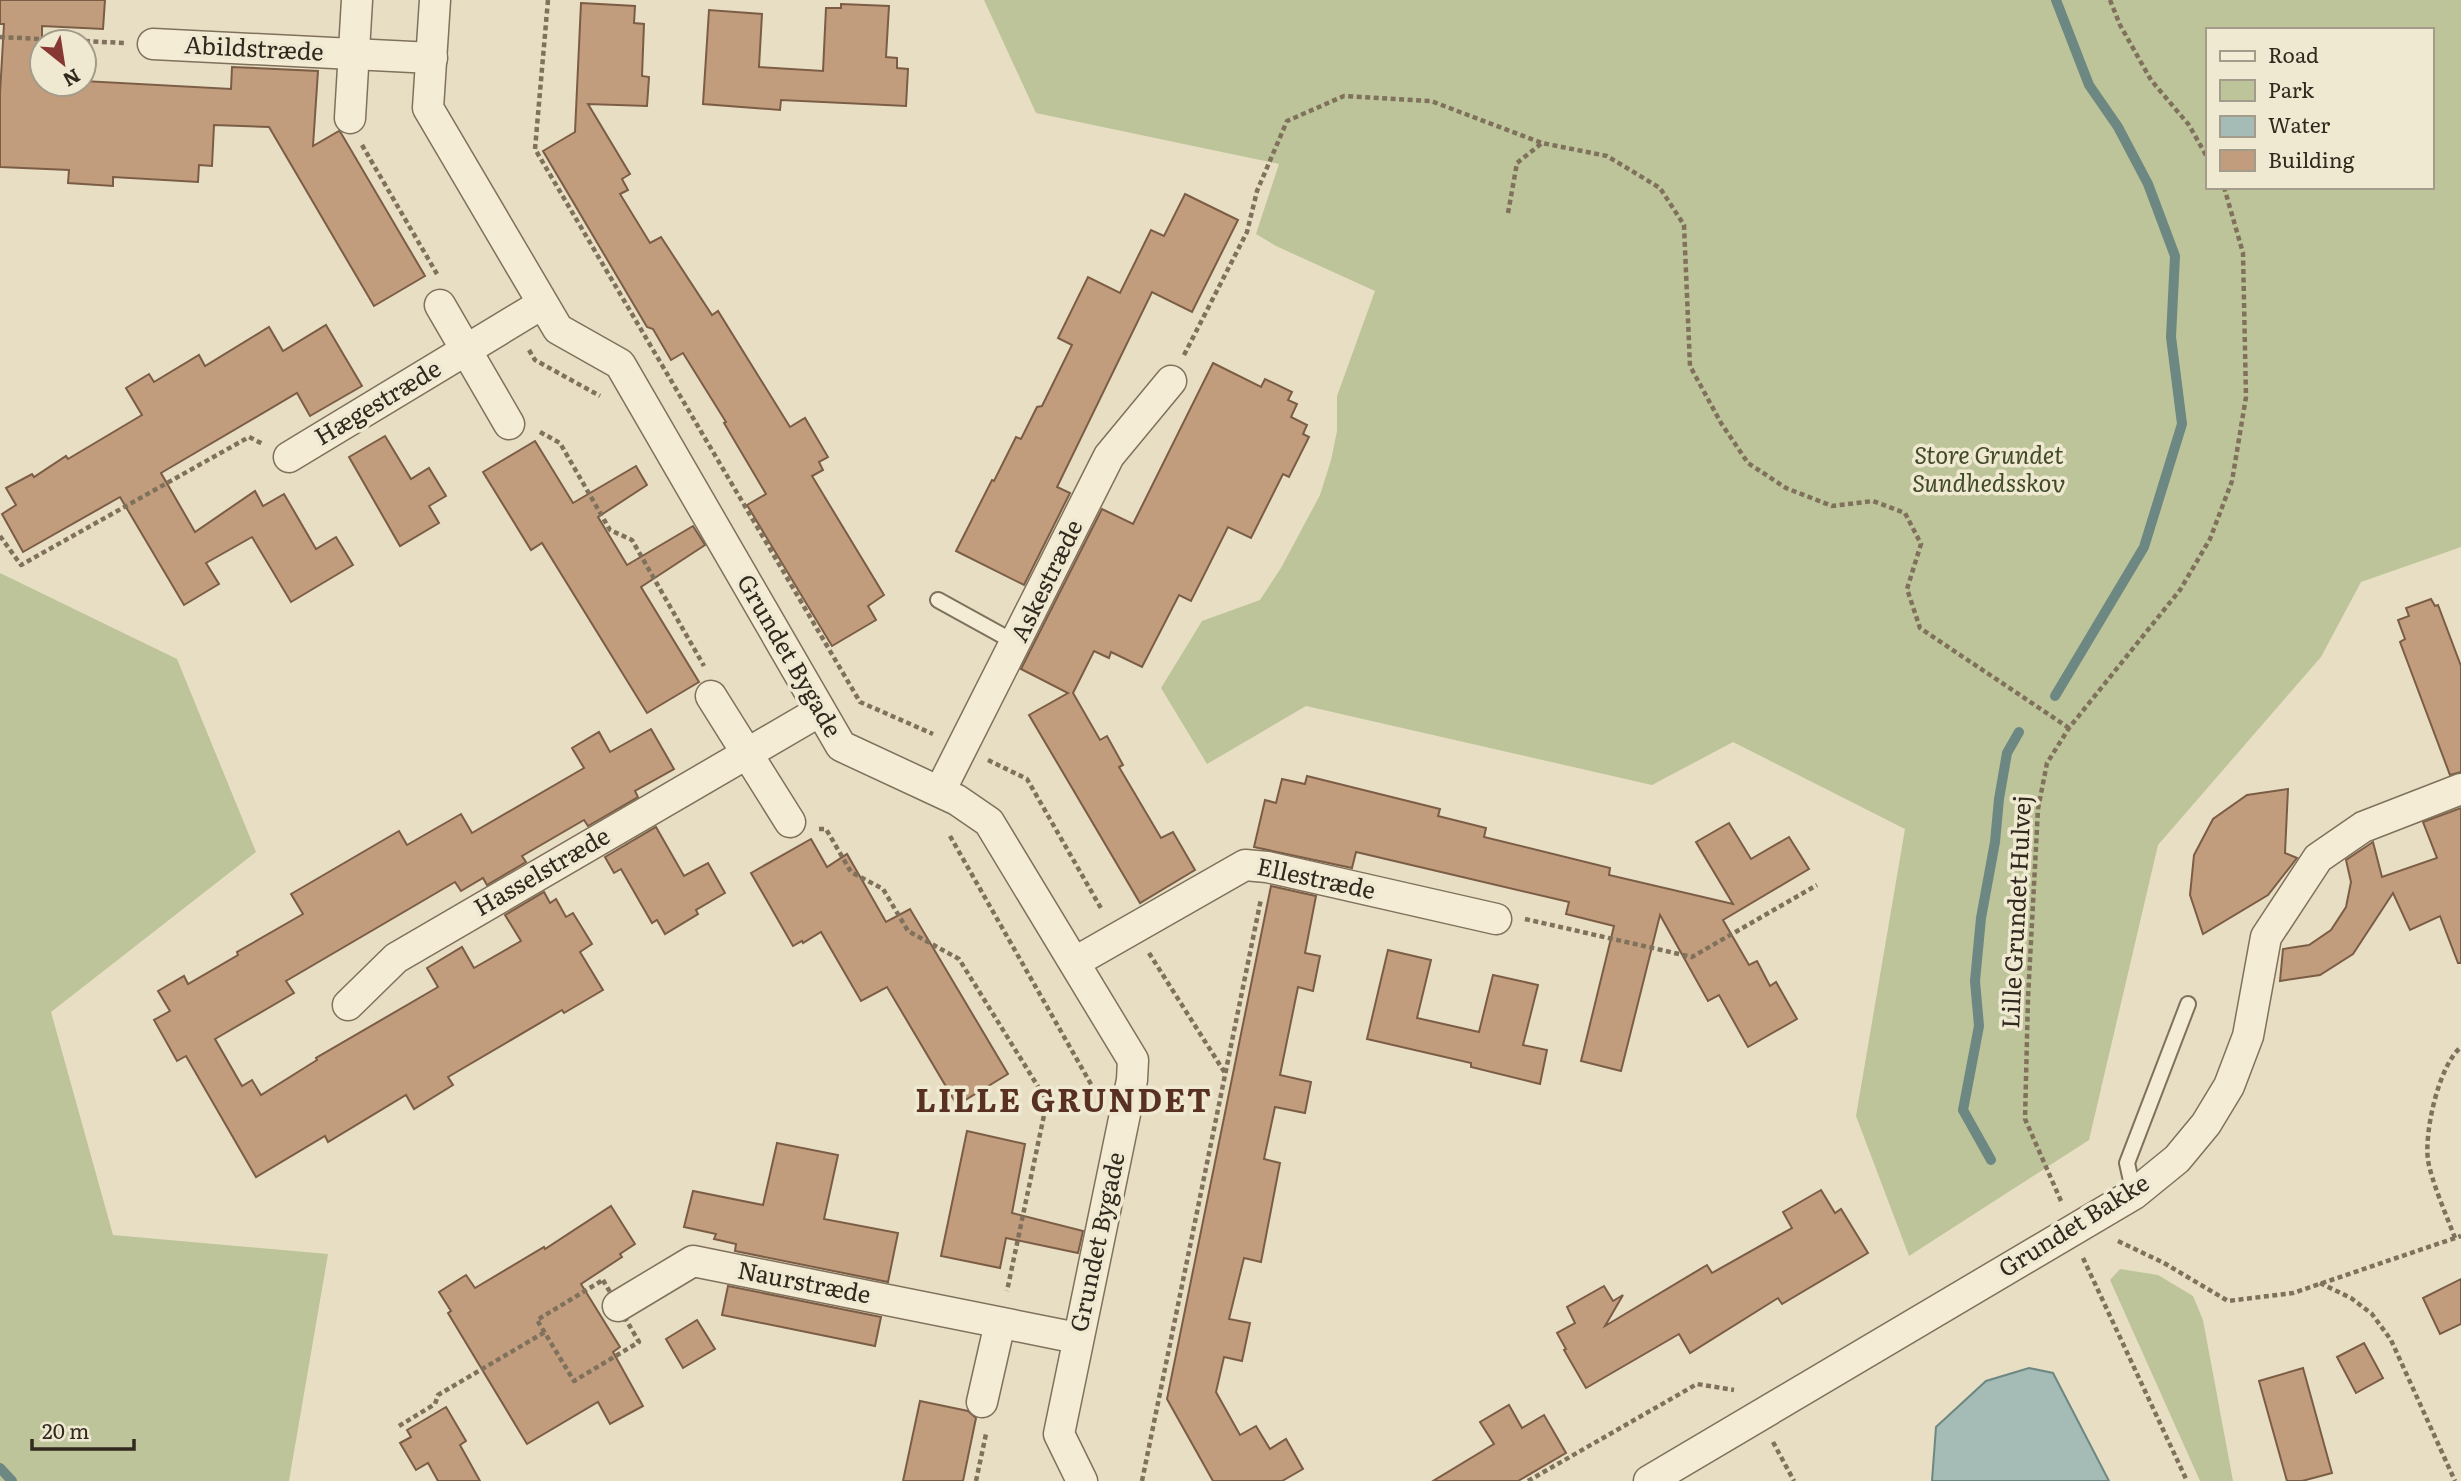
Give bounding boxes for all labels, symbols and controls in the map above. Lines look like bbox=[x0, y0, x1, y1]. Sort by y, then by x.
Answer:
street label: Abildstræde bbox=[184, 25, 325, 68]
north arrow bbox=[28, 28, 98, 98]
legend bbox=[2206, 28, 2433, 189]
text: Road bbox=[2268, 38, 2319, 69]
text: N bbox=[58, 62, 86, 95]
text: Park bbox=[2268, 73, 2314, 104]
text: Water bbox=[2268, 108, 2330, 139]
text: Building bbox=[2268, 143, 2355, 174]
street label: Hægestræde bbox=[307, 349, 446, 452]
park label: Store Grundet Sundhedsskov bbox=[1912, 436, 2066, 499]
street label: Askestræde bbox=[1000, 513, 1089, 647]
street label: Grundet Bygade bbox=[730, 567, 852, 743]
street label: Lille Grundet Hulvej bbox=[1991, 794, 2038, 1029]
street label: Hasselstræde bbox=[466, 817, 615, 923]
street label: Ellestræde bbox=[1254, 847, 1379, 906]
district label: LILLE GRUNDET bbox=[915, 1074, 1213, 1122]
street label: Grundet Bygade bbox=[1059, 1148, 1132, 1335]
street label: Grundet Bakke bbox=[1991, 1164, 2155, 1284]
street label: Naurstræde bbox=[735, 1250, 874, 1311]
scale bar bbox=[32, 1408, 133, 1452]
text: 20 m bbox=[42, 1414, 89, 1445]

